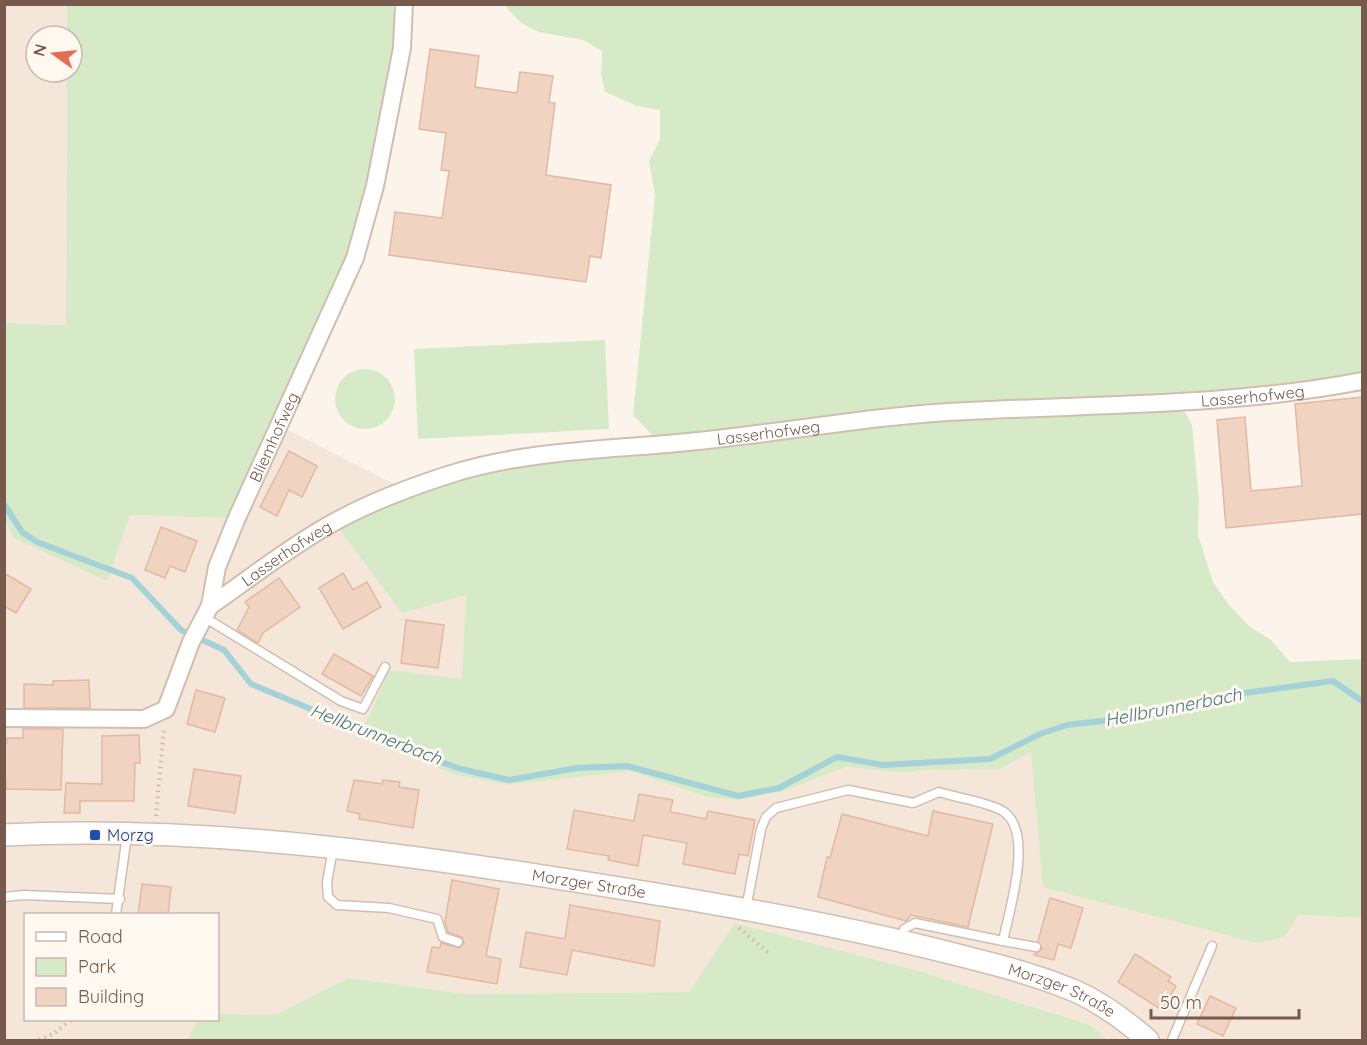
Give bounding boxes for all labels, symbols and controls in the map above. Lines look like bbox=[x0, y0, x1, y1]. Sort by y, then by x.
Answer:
north arrow bbox=[24, 24, 84, 84]
text: N bbox=[28, 42, 51, 58]
street label: Lasserhofweg bbox=[1200, 381, 1306, 411]
street label: Bliemhofweg bbox=[245, 389, 303, 485]
street label: Lasserhofweg bbox=[716, 416, 821, 449]
street label: Lasserhofweg bbox=[237, 516, 335, 590]
water label: Hellbrunnerbach bbox=[1103, 682, 1244, 732]
water label: Hellbrunnerbach bbox=[307, 698, 446, 770]
place label: Morzg bbox=[107, 825, 154, 845]
marker: Morzg bbox=[88, 828, 102, 842]
street label: Morzger Straße bbox=[531, 864, 647, 902]
legend bbox=[24, 913, 219, 1021]
text: Road bbox=[78, 925, 123, 948]
text: Park bbox=[78, 955, 116, 978]
street label: Morzger Straße bbox=[1006, 959, 1119, 1021]
scale bar bbox=[1151, 982, 1300, 1020]
text: Building bbox=[78, 985, 144, 1008]
text: 50 m bbox=[1160, 991, 1202, 1014]

